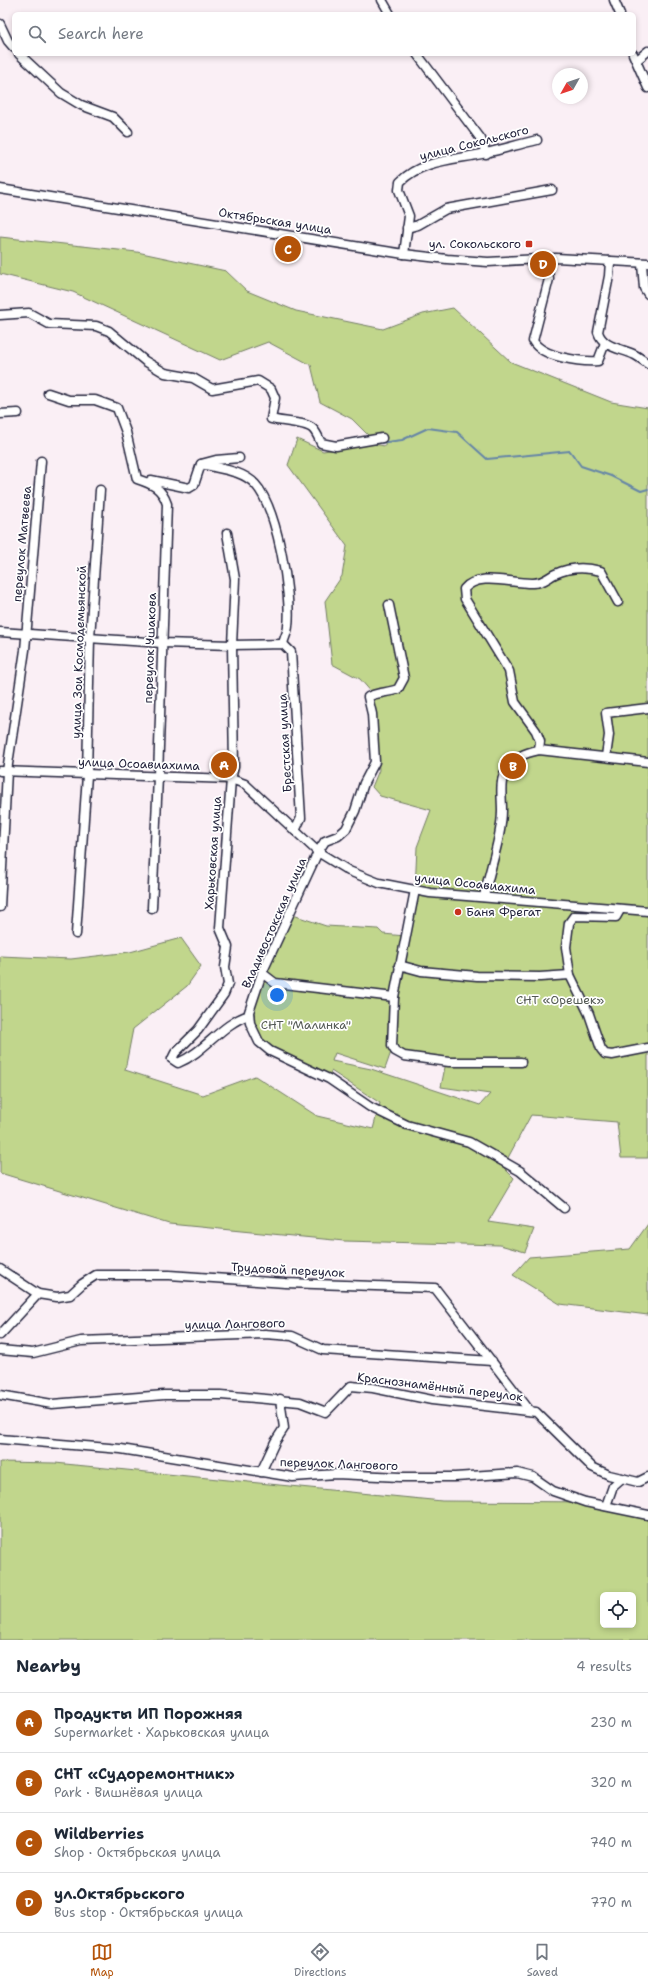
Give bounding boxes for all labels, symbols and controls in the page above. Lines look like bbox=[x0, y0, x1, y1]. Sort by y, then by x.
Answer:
search box bbox=[12, 12, 636, 56]
icon: search bbox=[26, 23, 48, 45]
text: Search here bbox=[58, 24, 144, 44]
north arrow bbox=[552, 68, 588, 104]
street label: улица Сокольского bbox=[418, 122, 530, 164]
street label: Октябрьская улица bbox=[217, 204, 333, 238]
pin: C bbox=[275, 234, 301, 264]
place label: ул. Сокольского bbox=[429, 236, 521, 252]
marker: ул. Сокольского bbox=[524, 239, 534, 249]
pin: D bbox=[530, 249, 556, 279]
street label: переулок Матвеева bbox=[9, 485, 35, 603]
street label: улица Зои Космодемьянской bbox=[68, 565, 90, 739]
street label: переулок Ушакова bbox=[140, 592, 160, 704]
street label: Брестская улица bbox=[274, 693, 296, 793]
pin: A bbox=[211, 750, 237, 780]
pin: B bbox=[500, 751, 526, 781]
street label: улица Осоавиахима bbox=[78, 754, 201, 774]
street label: Харьковская улица bbox=[201, 795, 225, 910]
street label: Владивостокская улица bbox=[238, 855, 310, 991]
street label: улица Осоавиахима bbox=[414, 870, 537, 898]
place label: Баня Фрегат bbox=[466, 904, 542, 920]
marker: Баня Фрегат bbox=[453, 907, 463, 917]
your location bbox=[267, 985, 287, 1005]
park label: СНТ «Орешек» bbox=[516, 992, 604, 1008]
park label: СНТ "Малинка" bbox=[261, 1017, 351, 1033]
street label: Трудовой переулок bbox=[231, 1259, 346, 1281]
street label: улица Лангового bbox=[185, 1315, 285, 1333]
street label: Краснознамённый переулок bbox=[356, 1369, 524, 1405]
street label: переулок Лангового bbox=[280, 1454, 398, 1474]
map controls bbox=[600, 1592, 636, 1628]
button: locate bbox=[600, 1592, 636, 1628]
text: Nearby bbox=[16, 1655, 81, 1677]
text: 4 results bbox=[576, 1658, 632, 1675]
text: Продукты ИП Порожняя bbox=[54, 1704, 243, 1724]
text: A bbox=[24, 1714, 34, 1731]
text: 230 m bbox=[590, 1714, 632, 1731]
text: Supermarket · Харьковская улица bbox=[54, 1724, 269, 1741]
text: СНТ «Судоремонтник» bbox=[54, 1764, 235, 1784]
text: B bbox=[25, 1774, 33, 1791]
text: 320 m bbox=[590, 1774, 632, 1791]
text: Park · Вишнёвая улица bbox=[54, 1784, 203, 1801]
text: Wildberries bbox=[54, 1824, 144, 1844]
text: C bbox=[25, 1834, 33, 1851]
text: 740 m bbox=[590, 1834, 632, 1851]
text: Shop · Октябрьская улица bbox=[54, 1844, 221, 1861]
text: ул.Октябрьского bbox=[54, 1884, 185, 1904]
text: D bbox=[24, 1894, 34, 1911]
text: 770 m bbox=[590, 1894, 632, 1911]
text: Bus stop · Октябрьская улица bbox=[54, 1904, 243, 1921]
tab: Map bbox=[90, 1941, 114, 1980]
tab: Directions bbox=[294, 1941, 346, 1980]
tab: Saved bbox=[527, 1941, 558, 1980]

